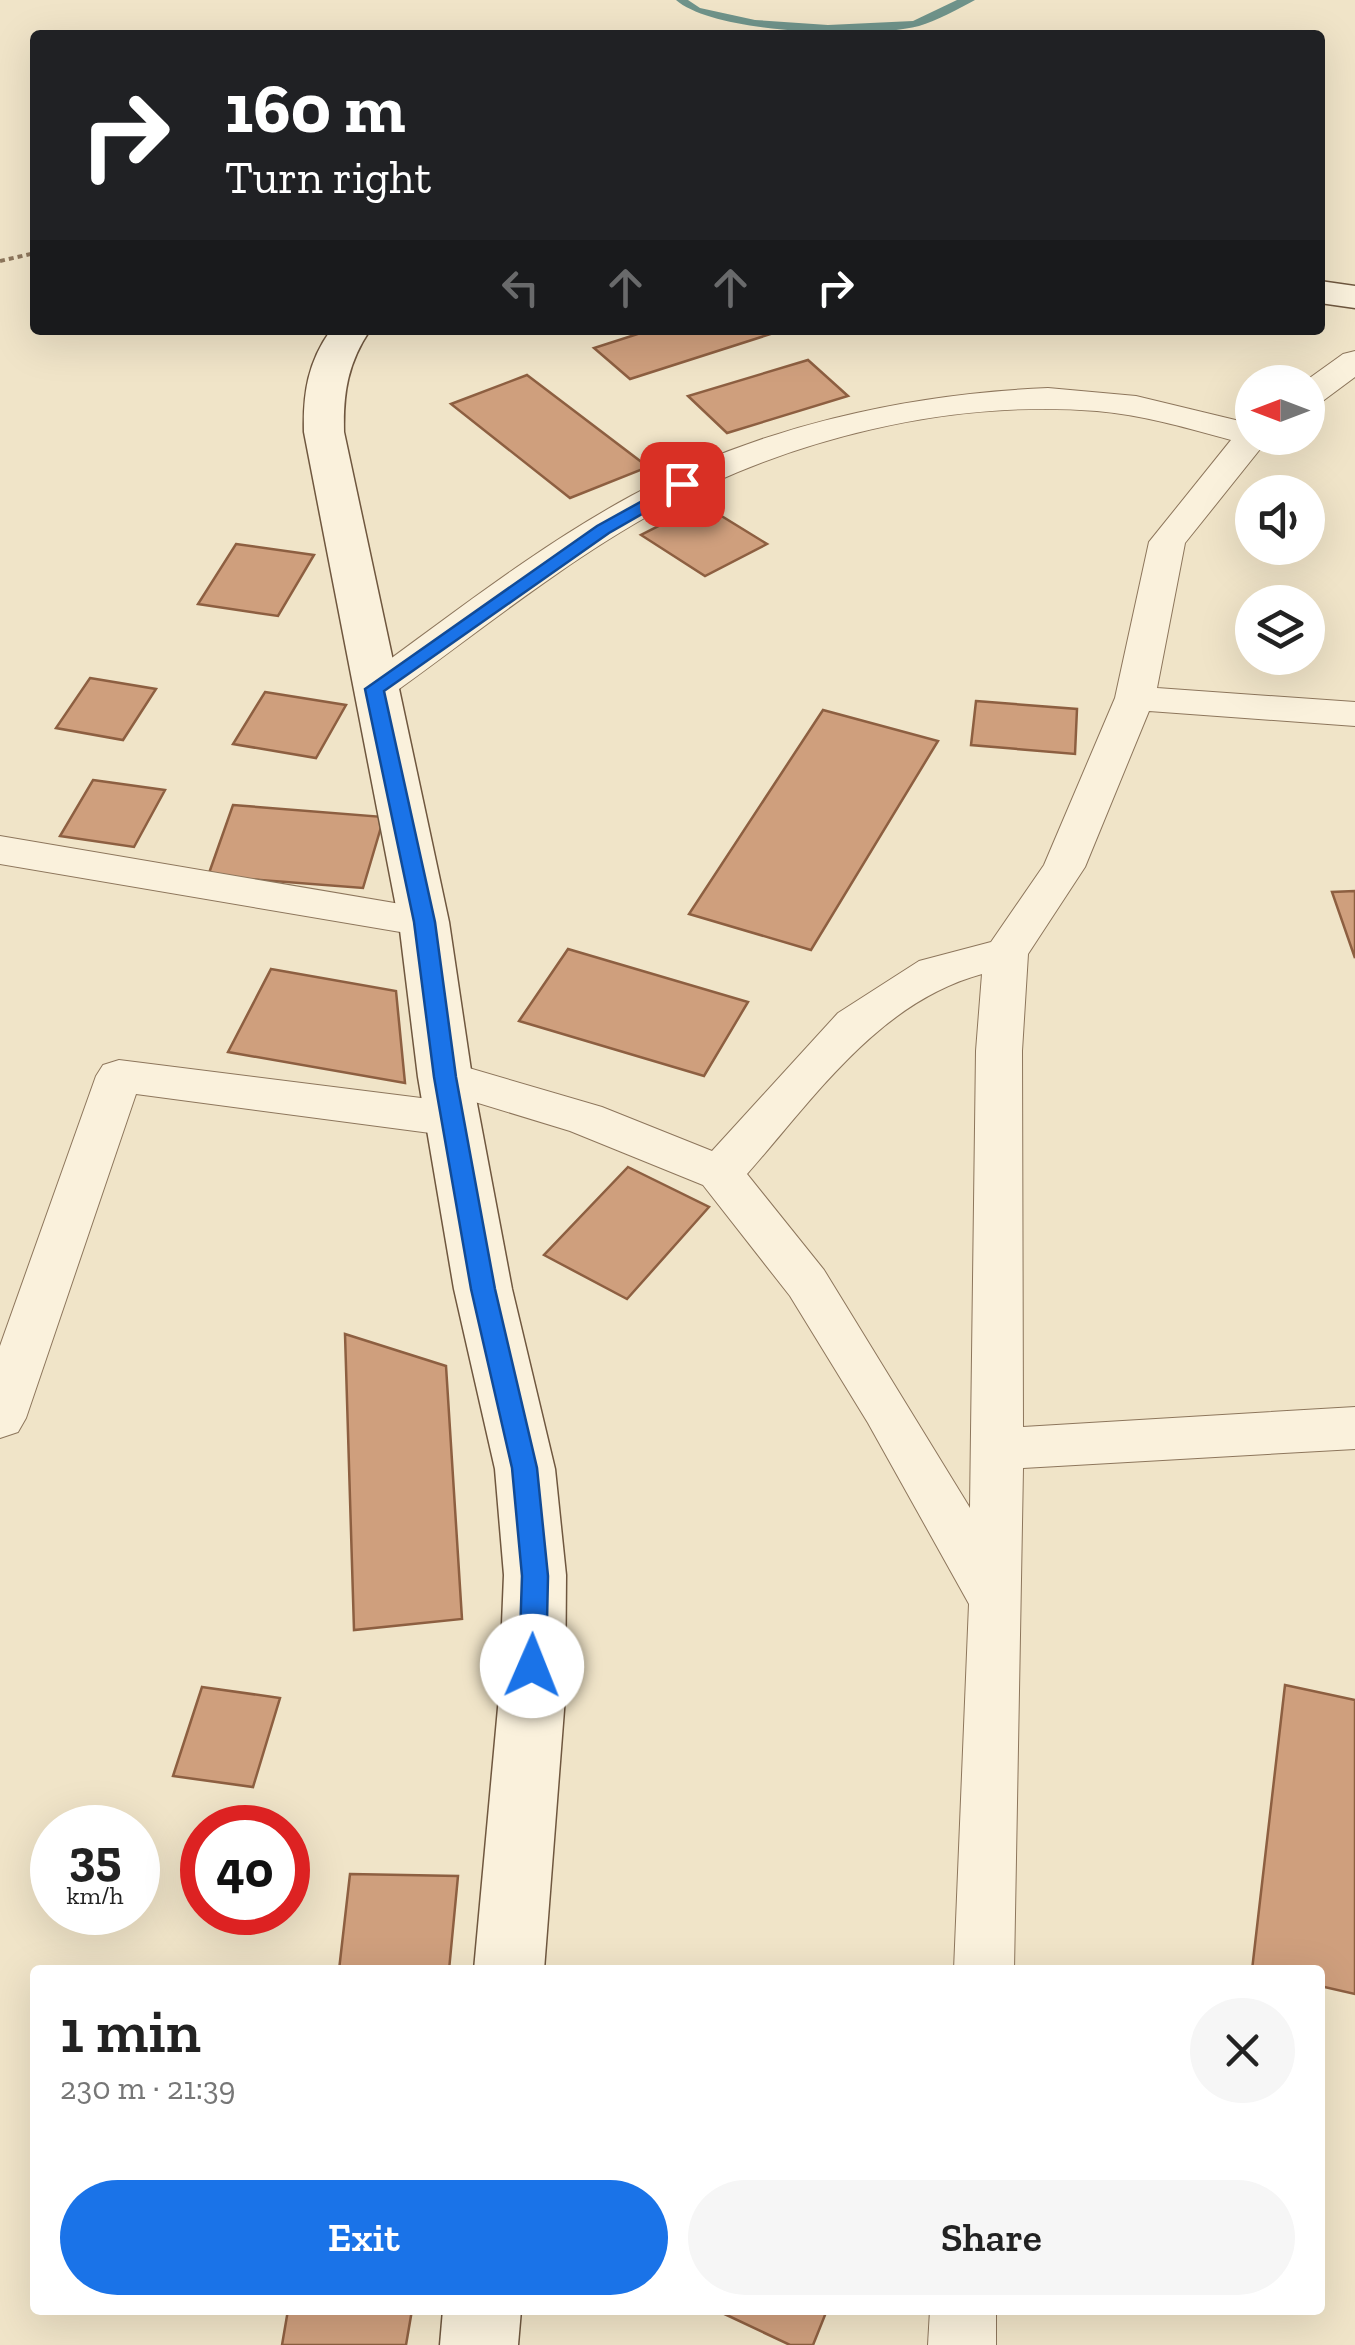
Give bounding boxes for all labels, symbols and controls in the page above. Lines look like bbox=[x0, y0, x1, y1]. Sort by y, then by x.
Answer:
text: 160 m bbox=[225, 66, 406, 150]
icon: right bbox=[60, 70, 190, 200]
text: Turn right bbox=[225, 151, 431, 205]
icon: left bbox=[493, 260, 548, 315]
icon: ahead bbox=[598, 260, 653, 315]
icon: ahead bbox=[703, 260, 758, 315]
icon: right bbox=[808, 260, 863, 315]
north arrow bbox=[1235, 365, 1325, 455]
map controls bbox=[1235, 365, 1325, 675]
pin bbox=[640, 442, 725, 527]
icon: arrive bbox=[655, 457, 710, 512]
button: sound bbox=[1235, 475, 1325, 565]
button: layers bbox=[1235, 585, 1325, 675]
position arrow bbox=[480, 1614, 584, 1718]
speed limit sign: 40 bbox=[180, 1805, 310, 1935]
text: 35 bbox=[69, 1828, 121, 1888]
text: km/h bbox=[66, 1880, 124, 1910]
text: 1 min bbox=[60, 1995, 201, 2067]
button: close bbox=[1190, 1998, 1295, 2103]
text: 230 m · 21:39 bbox=[60, 2069, 236, 2107]
button: Exit bbox=[60, 2180, 668, 2295]
button: Share bbox=[688, 2180, 1295, 2295]

